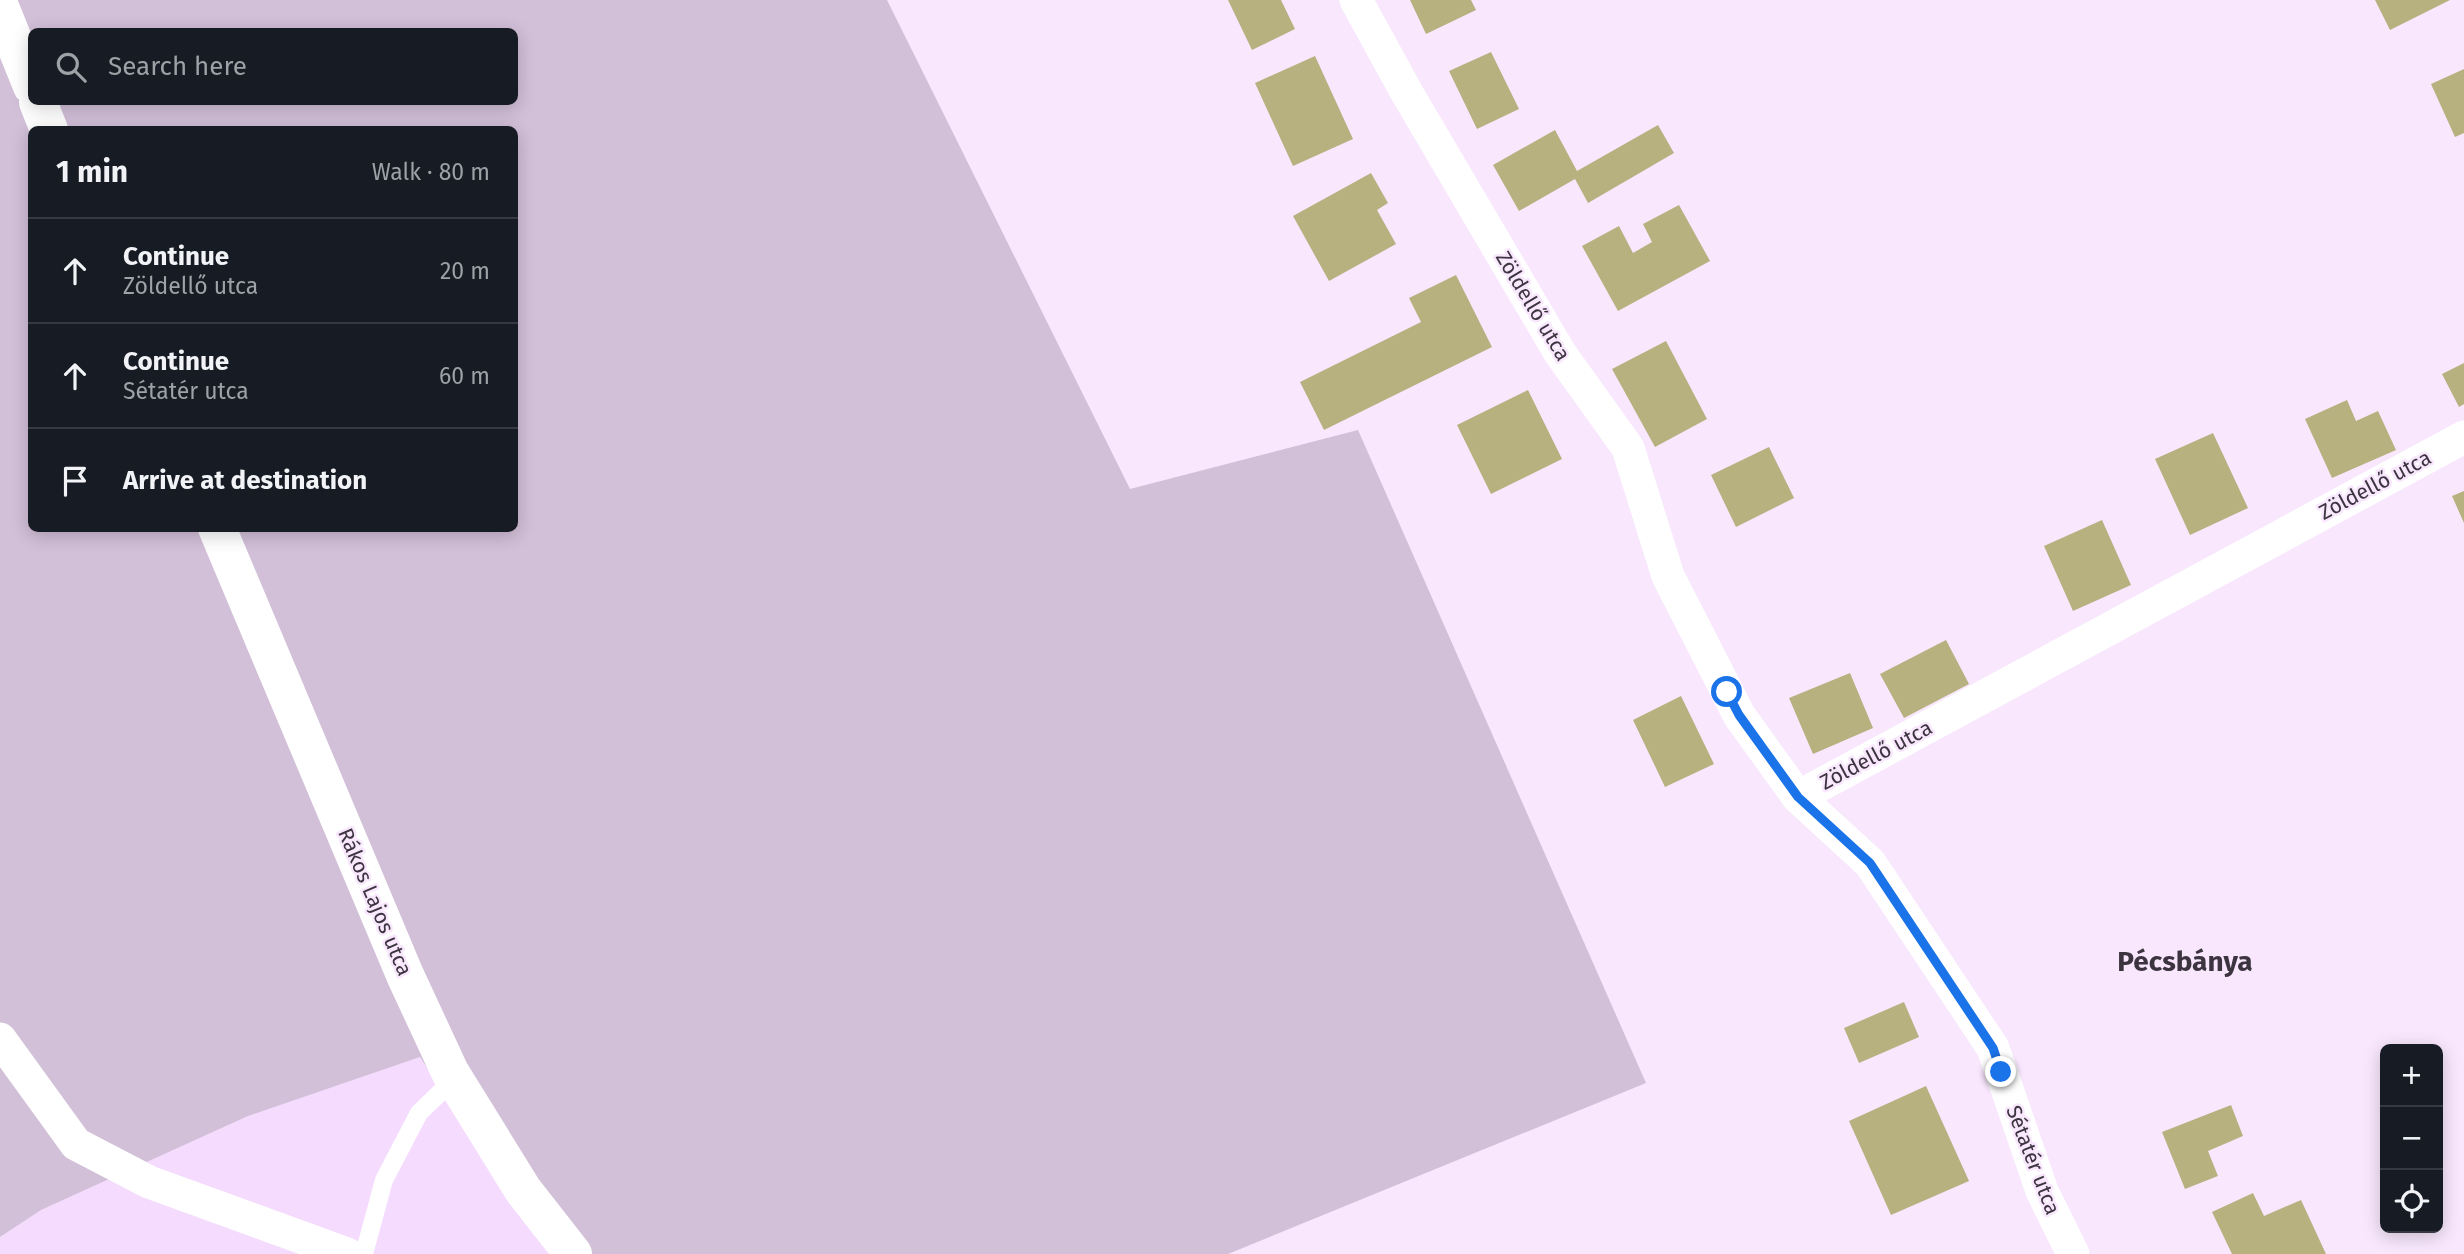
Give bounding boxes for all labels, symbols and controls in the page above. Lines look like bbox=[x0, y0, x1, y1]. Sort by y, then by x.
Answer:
search box bbox=[28, 28, 518, 105]
icon: search bbox=[52, 48, 90, 86]
text: Search here bbox=[108, 51, 247, 82]
text: 1 min bbox=[56, 154, 128, 190]
text: Walk · 80 m bbox=[372, 158, 490, 186]
text: Continue bbox=[123, 241, 229, 272]
street label: Zöldellő utca bbox=[1490, 246, 1576, 366]
icon: ahead bbox=[56, 252, 94, 290]
text: 20 m bbox=[440, 257, 490, 285]
text: Zöldellő utca bbox=[123, 272, 258, 300]
text: Continue bbox=[123, 346, 229, 377]
icon: ahead bbox=[56, 357, 94, 395]
text: 60 m bbox=[439, 362, 490, 390]
text: Sétatér utca bbox=[123, 377, 249, 405]
street label: Zöldellő utca bbox=[2314, 445, 2436, 525]
icon: arrive bbox=[56, 462, 94, 500]
text: Arrive at destination bbox=[123, 465, 367, 496]
route start bbox=[1711, 676, 1742, 707]
street label: Zöldellő utca bbox=[1815, 715, 1937, 795]
street label: Rákos Lajos utca bbox=[332, 824, 418, 980]
district label: Pécsbánya bbox=[2117, 945, 2253, 978]
map controls bbox=[2380, 1044, 2443, 1233]
button: + bbox=[2380, 1044, 2443, 1107]
route end bbox=[1985, 1056, 2016, 1087]
street label: Sétatér utca bbox=[2000, 1102, 2066, 1218]
button: − bbox=[2380, 1107, 2443, 1170]
button: locate bbox=[2380, 1170, 2443, 1233]

